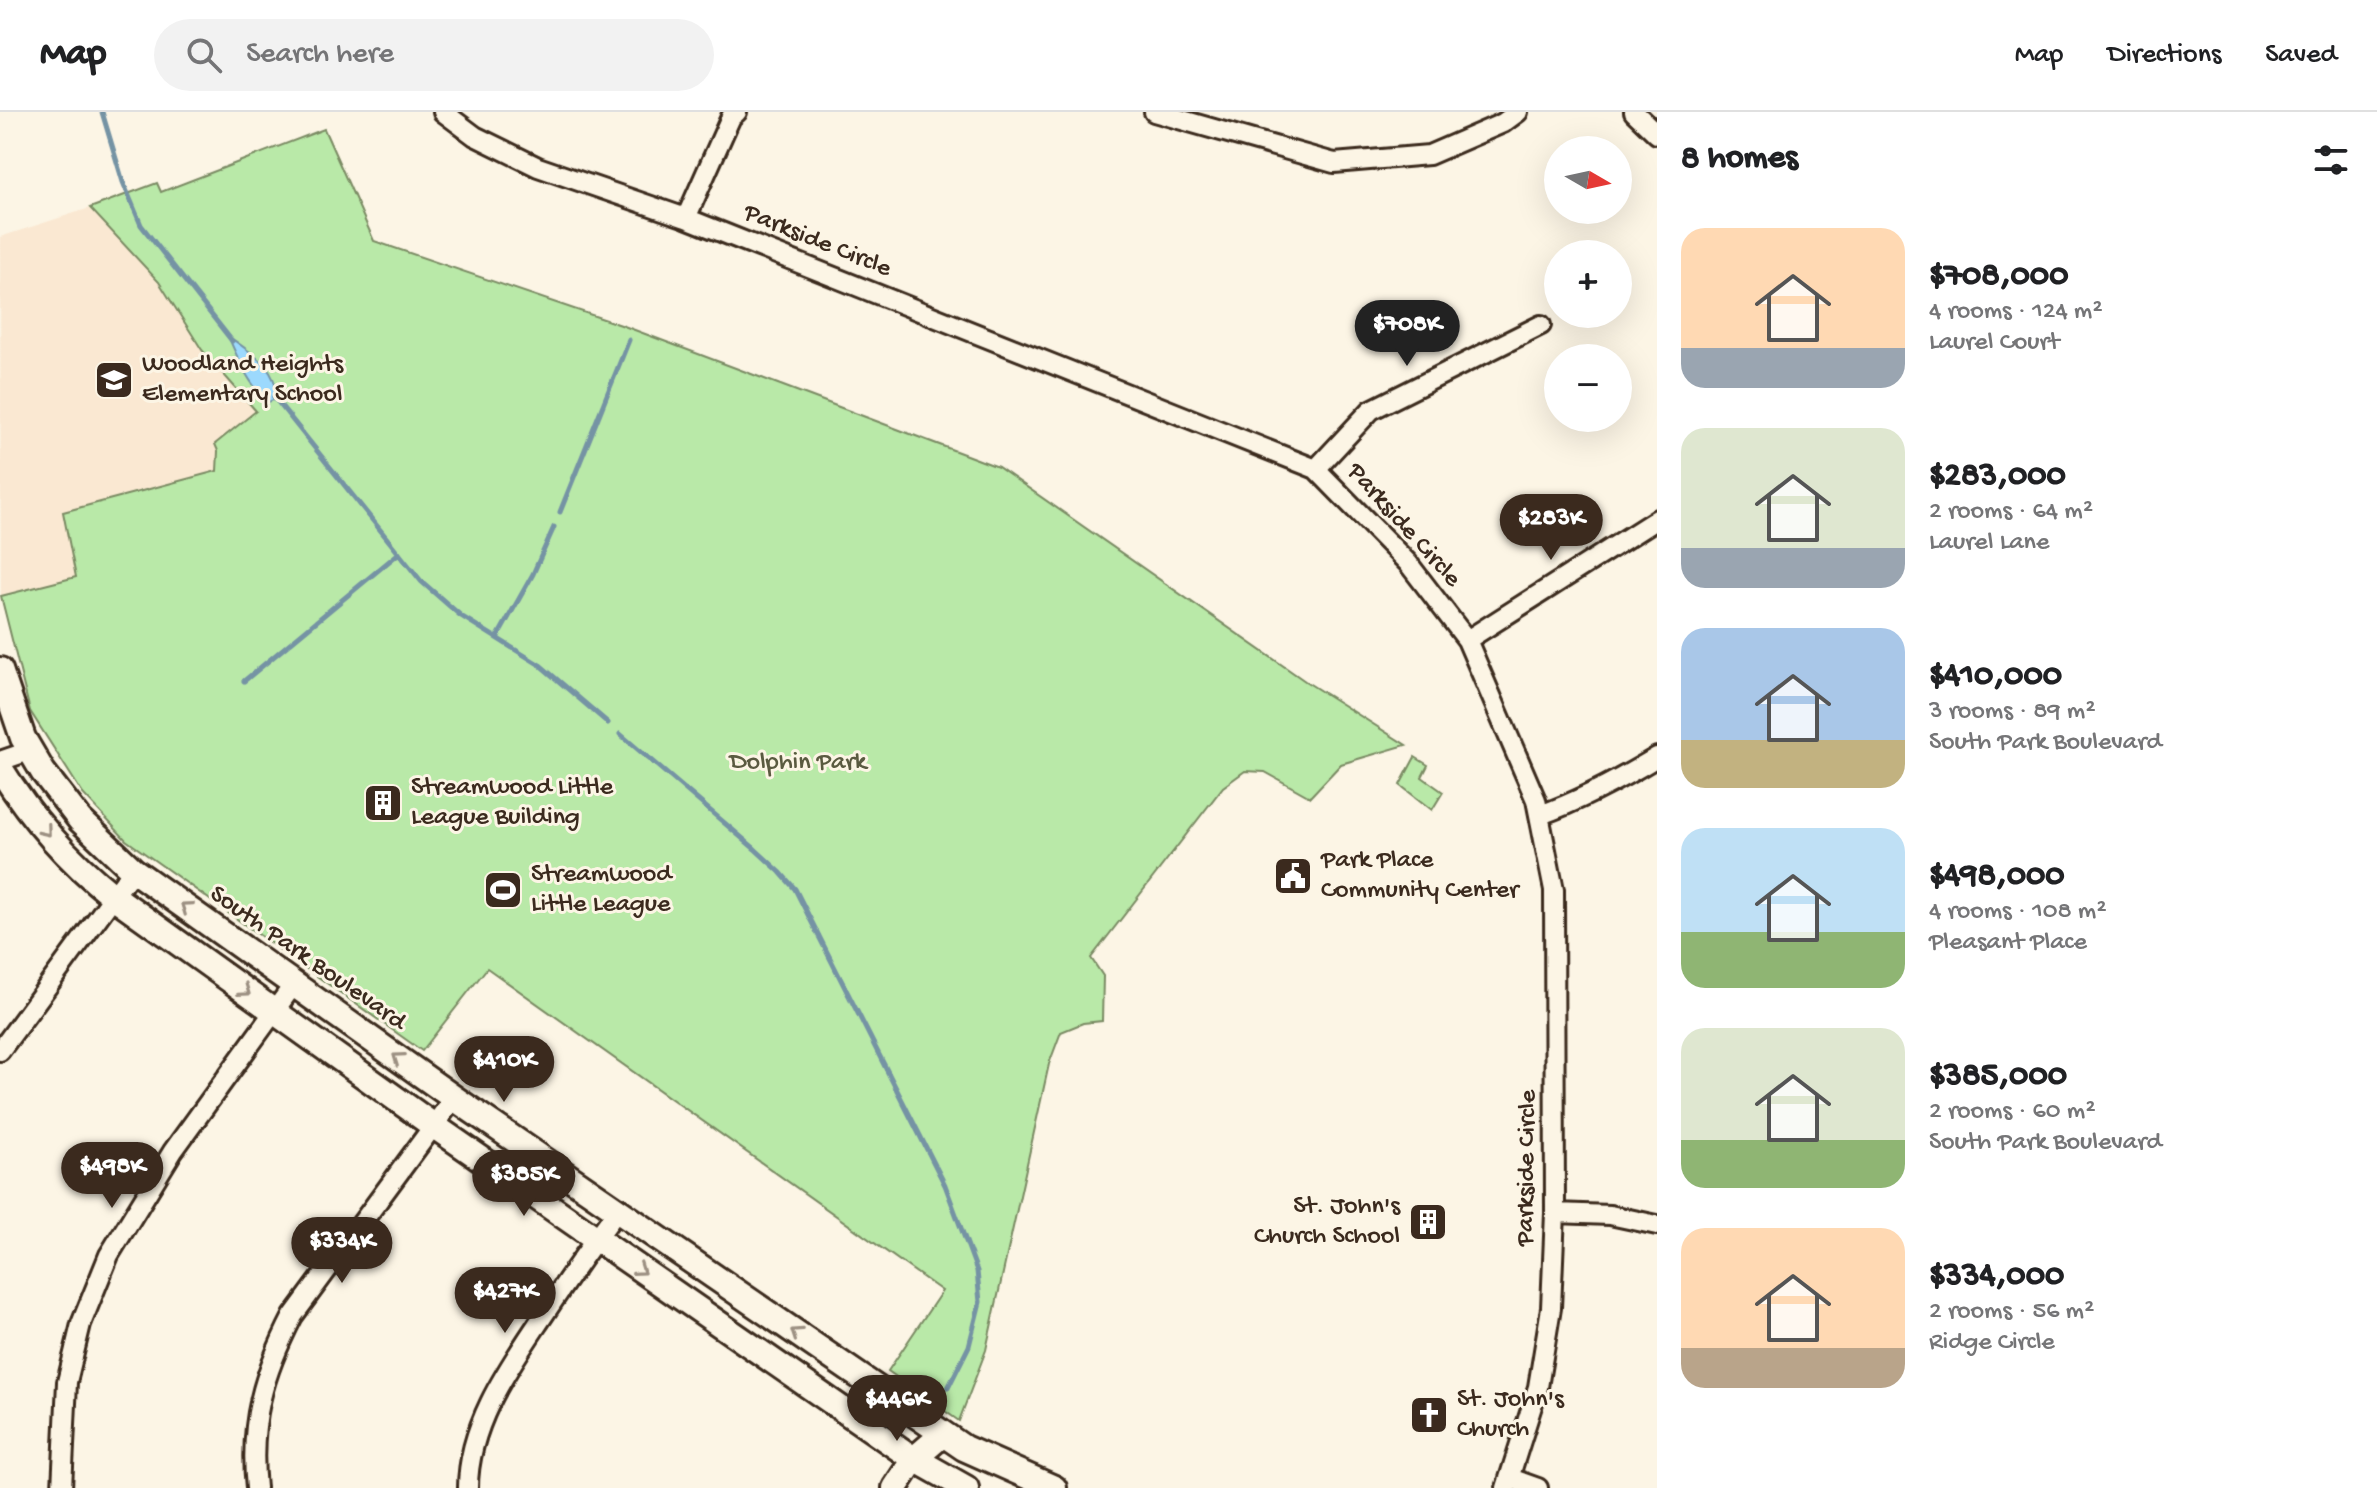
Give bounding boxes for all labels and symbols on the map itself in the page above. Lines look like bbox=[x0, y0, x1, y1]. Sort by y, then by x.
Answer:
north arrow bbox=[1544, 136, 1632, 224]
street label: Parkside Circle bbox=[738, 198, 896, 286]
pin: $708K bbox=[1351, 300, 1463, 368]
place label: Woodland Heights Elementary School bbox=[142, 350, 344, 411]
school or university icon: Woodland Heights Elementary School bbox=[93, 359, 135, 401]
street label: Parkside Circle bbox=[1338, 457, 1467, 595]
pin: $283K bbox=[1495, 494, 1607, 562]
park label: Dolphin Park bbox=[728, 748, 869, 779]
place label: Streamwood Little League Building bbox=[411, 773, 614, 834]
building icon: Streamwood Little League Building bbox=[362, 782, 404, 824]
one-way arrow bbox=[36, 821, 51, 836]
place label: Park Place Community Center bbox=[1320, 846, 1521, 907]
public building icon: Park Place Community Center bbox=[1272, 855, 1314, 897]
place label: Streamwood Little League bbox=[531, 860, 673, 921]
sports icon: Streamwood Little League bbox=[482, 869, 524, 911]
street label: South Park Boulevard bbox=[203, 880, 413, 1039]
one-way arrow bbox=[180, 902, 194, 917]
one-way arrow bbox=[236, 981, 250, 995]
pin: $410K bbox=[448, 1036, 560, 1104]
one-way arrow bbox=[392, 1053, 407, 1068]
street label: Parkside Circle bbox=[1511, 1089, 1545, 1248]
pin: $498K bbox=[56, 1142, 168, 1210]
pin: $385K bbox=[468, 1150, 580, 1218]
place label: St. John's Church School bbox=[1254, 1192, 1401, 1253]
building icon: St. John's Church School bbox=[1407, 1201, 1449, 1243]
pin: $334K bbox=[286, 1217, 398, 1285]
one-way arrow bbox=[632, 1260, 646, 1275]
pin: $427K bbox=[449, 1267, 561, 1335]
one-way arrow bbox=[790, 1328, 804, 1343]
pin: $446K bbox=[841, 1375, 953, 1443]
place label: St. John's Church bbox=[1457, 1385, 1565, 1446]
church icon: St. John's Church bbox=[1408, 1394, 1450, 1436]

